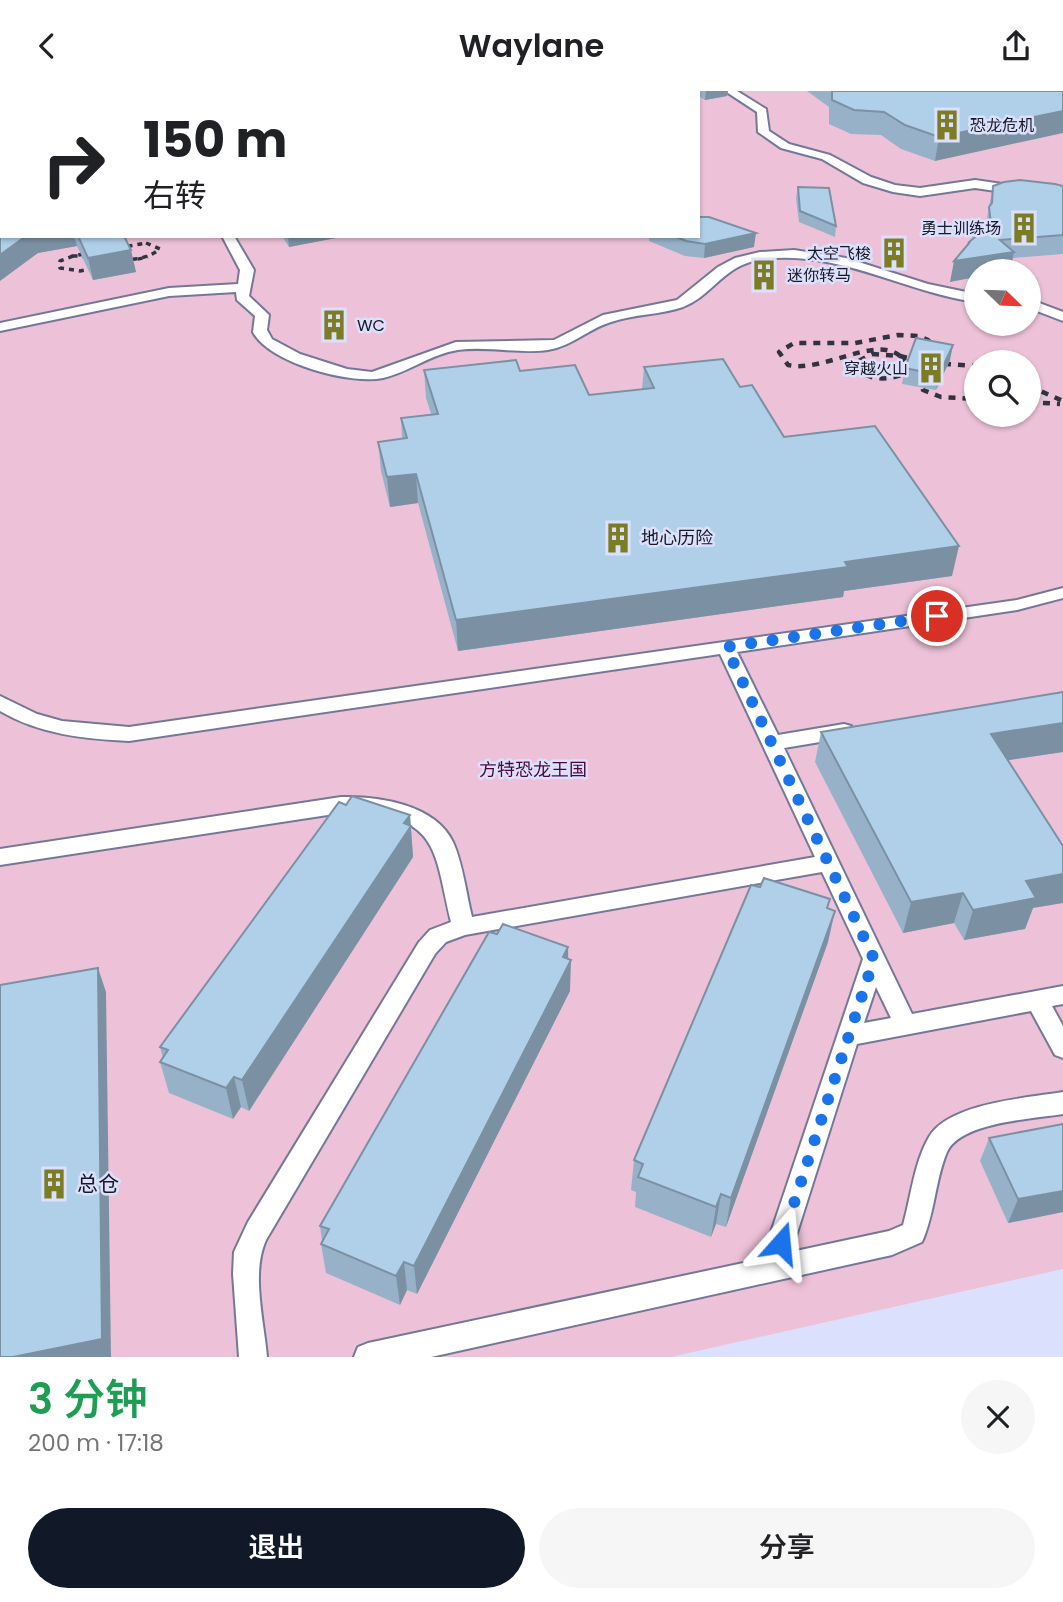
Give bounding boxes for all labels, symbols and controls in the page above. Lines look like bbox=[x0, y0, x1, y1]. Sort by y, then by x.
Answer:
text: Waylane bbox=[459, 23, 604, 68]
icon: back bbox=[28, 27, 66, 65]
icon: share bbox=[997, 27, 1035, 65]
text: 150 m bbox=[143, 106, 288, 174]
building icon: 恐龙危机 bbox=[930, 108, 964, 142]
place label: 恐龙危机 bbox=[970, 114, 1034, 137]
icon: right bbox=[28, 119, 119, 210]
text: 右转 bbox=[143, 173, 207, 218]
building icon: 勇士训练场 bbox=[1007, 211, 1041, 245]
place label: 勇士训练场 bbox=[921, 217, 1001, 240]
building icon: 太空飞梭 bbox=[877, 236, 911, 270]
place label: 太空飞梭 bbox=[807, 242, 871, 265]
building icon: 迷你转马 bbox=[747, 258, 781, 292]
north arrow bbox=[964, 259, 1041, 336]
map controls bbox=[964, 259, 1041, 427]
place label: 迷你转马 bbox=[787, 264, 851, 287]
building icon: WC bbox=[317, 308, 351, 342]
place label: WC bbox=[357, 314, 385, 337]
button: search bbox=[964, 350, 1041, 427]
building icon: 穿越火山 bbox=[914, 351, 948, 385]
place label: 穿越火山 bbox=[844, 357, 908, 380]
building icon: 地心历险 bbox=[601, 521, 635, 555]
place label: 地心历险 bbox=[641, 525, 713, 550]
pin bbox=[907, 586, 967, 646]
icon: arrive bbox=[918, 597, 956, 635]
park label: 方特恐龙王国 bbox=[479, 757, 587, 782]
building icon: 总仓 bbox=[37, 1167, 71, 1201]
place label: 总仓 bbox=[77, 1169, 119, 1198]
position arrow bbox=[744, 1206, 818, 1280]
text: 3 分钟 bbox=[28, 1370, 147, 1429]
button: close bbox=[961, 1380, 1035, 1454]
text: 200 m · 17:18 bbox=[28, 1427, 164, 1459]
button: 退出 bbox=[28, 1508, 525, 1588]
button: 分享 bbox=[539, 1508, 1035, 1588]

